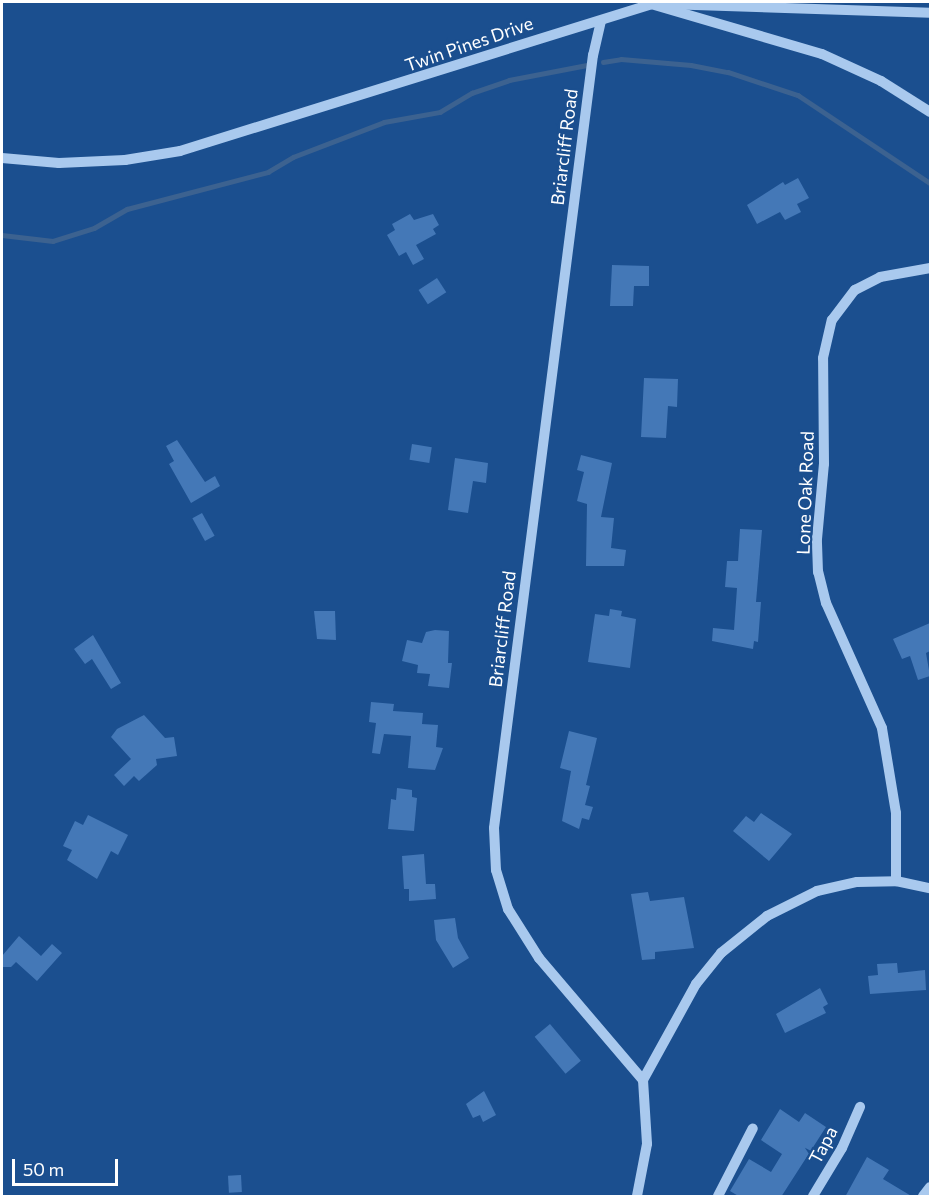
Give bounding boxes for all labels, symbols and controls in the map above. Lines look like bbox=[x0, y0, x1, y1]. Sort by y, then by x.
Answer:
street label: Twin Pines Drive bbox=[402, 12, 536, 76]
street label: Briarcliff Road bbox=[546, 88, 582, 206]
street label: Lone Oak Road bbox=[792, 431, 818, 555]
street label: Briarcliff Road bbox=[484, 570, 520, 688]
street label: Tapa bbox=[804, 1123, 842, 1167]
scale bar bbox=[15, 1147, 122, 1185]
text: 50 m bbox=[23, 1158, 64, 1180]

